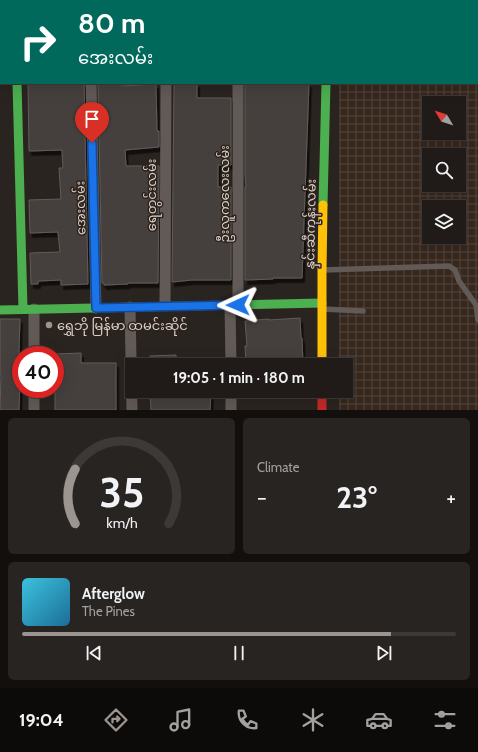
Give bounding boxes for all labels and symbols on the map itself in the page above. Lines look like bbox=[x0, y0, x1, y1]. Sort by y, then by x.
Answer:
north arrow bbox=[422, 96, 466, 140]
pin bbox=[75, 102, 109, 143]
street label: ဦးလူကလေးလမ်း bbox=[216, 145, 235, 243]
street label: ရေတွင်းလမ်း bbox=[143, 159, 162, 231]
street label: နှင်းဆီကုန်းလမ်း bbox=[301, 179, 322, 269]
street label: အေးလမ်း bbox=[72, 181, 88, 235]
position arrow bbox=[217, 284, 259, 326]
place label: ရွှေဘို မြန်မာ ထမင်းဆိုင် bbox=[57, 317, 188, 336]
marker: ရွှေဘို မြန်မာ ထမင်းဆိုင် bbox=[44, 320, 54, 330]
speed limit sign: 40 bbox=[12, 346, 64, 398]

